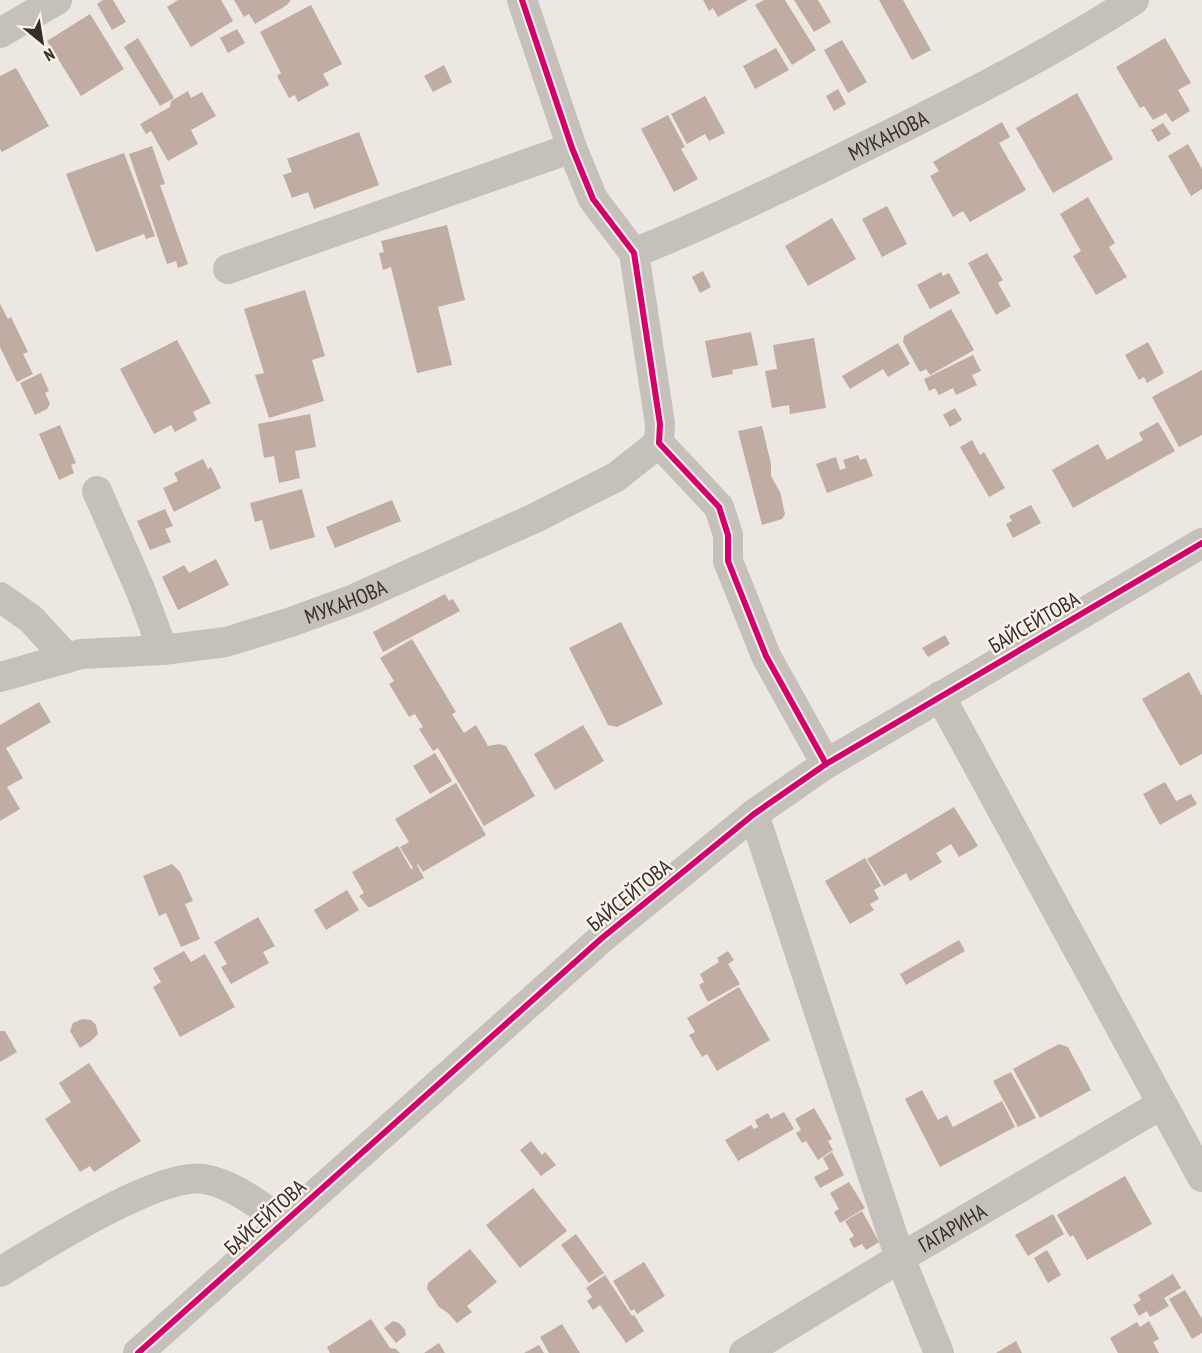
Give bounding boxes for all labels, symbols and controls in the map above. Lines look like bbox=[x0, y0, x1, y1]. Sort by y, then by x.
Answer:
north arrow bbox=[12, 12, 72, 72]
text: N bbox=[41, 44, 58, 66]
street label: МУКАНОВА bbox=[844, 104, 932, 166]
street label: МУКАНОВА bbox=[301, 573, 391, 629]
street label: БАЙСЕЙТОВА bbox=[984, 585, 1084, 659]
street label: БАЙСЕЙТОВА bbox=[581, 853, 677, 937]
street label: БАЙСЕЙТОВА bbox=[219, 1173, 312, 1261]
street label: ГАГАРИНА bbox=[913, 1197, 991, 1258]

